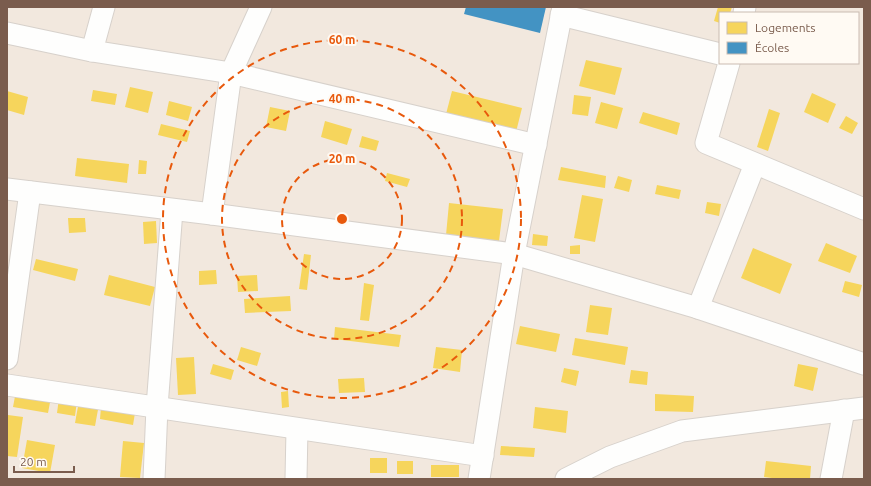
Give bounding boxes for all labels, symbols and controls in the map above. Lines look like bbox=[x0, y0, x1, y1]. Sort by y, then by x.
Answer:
legend bbox=[719, 12, 859, 64]
text: Logements bbox=[755, 21, 815, 34]
text: 60 m bbox=[329, 33, 355, 46]
text: Écoles bbox=[755, 41, 789, 54]
text: 40 m bbox=[329, 92, 355, 105]
text: 20 m bbox=[329, 152, 355, 165]
centre of rings bbox=[335, 212, 349, 226]
scale bar bbox=[14, 448, 74, 474]
text: 20 m bbox=[20, 455, 47, 468]

